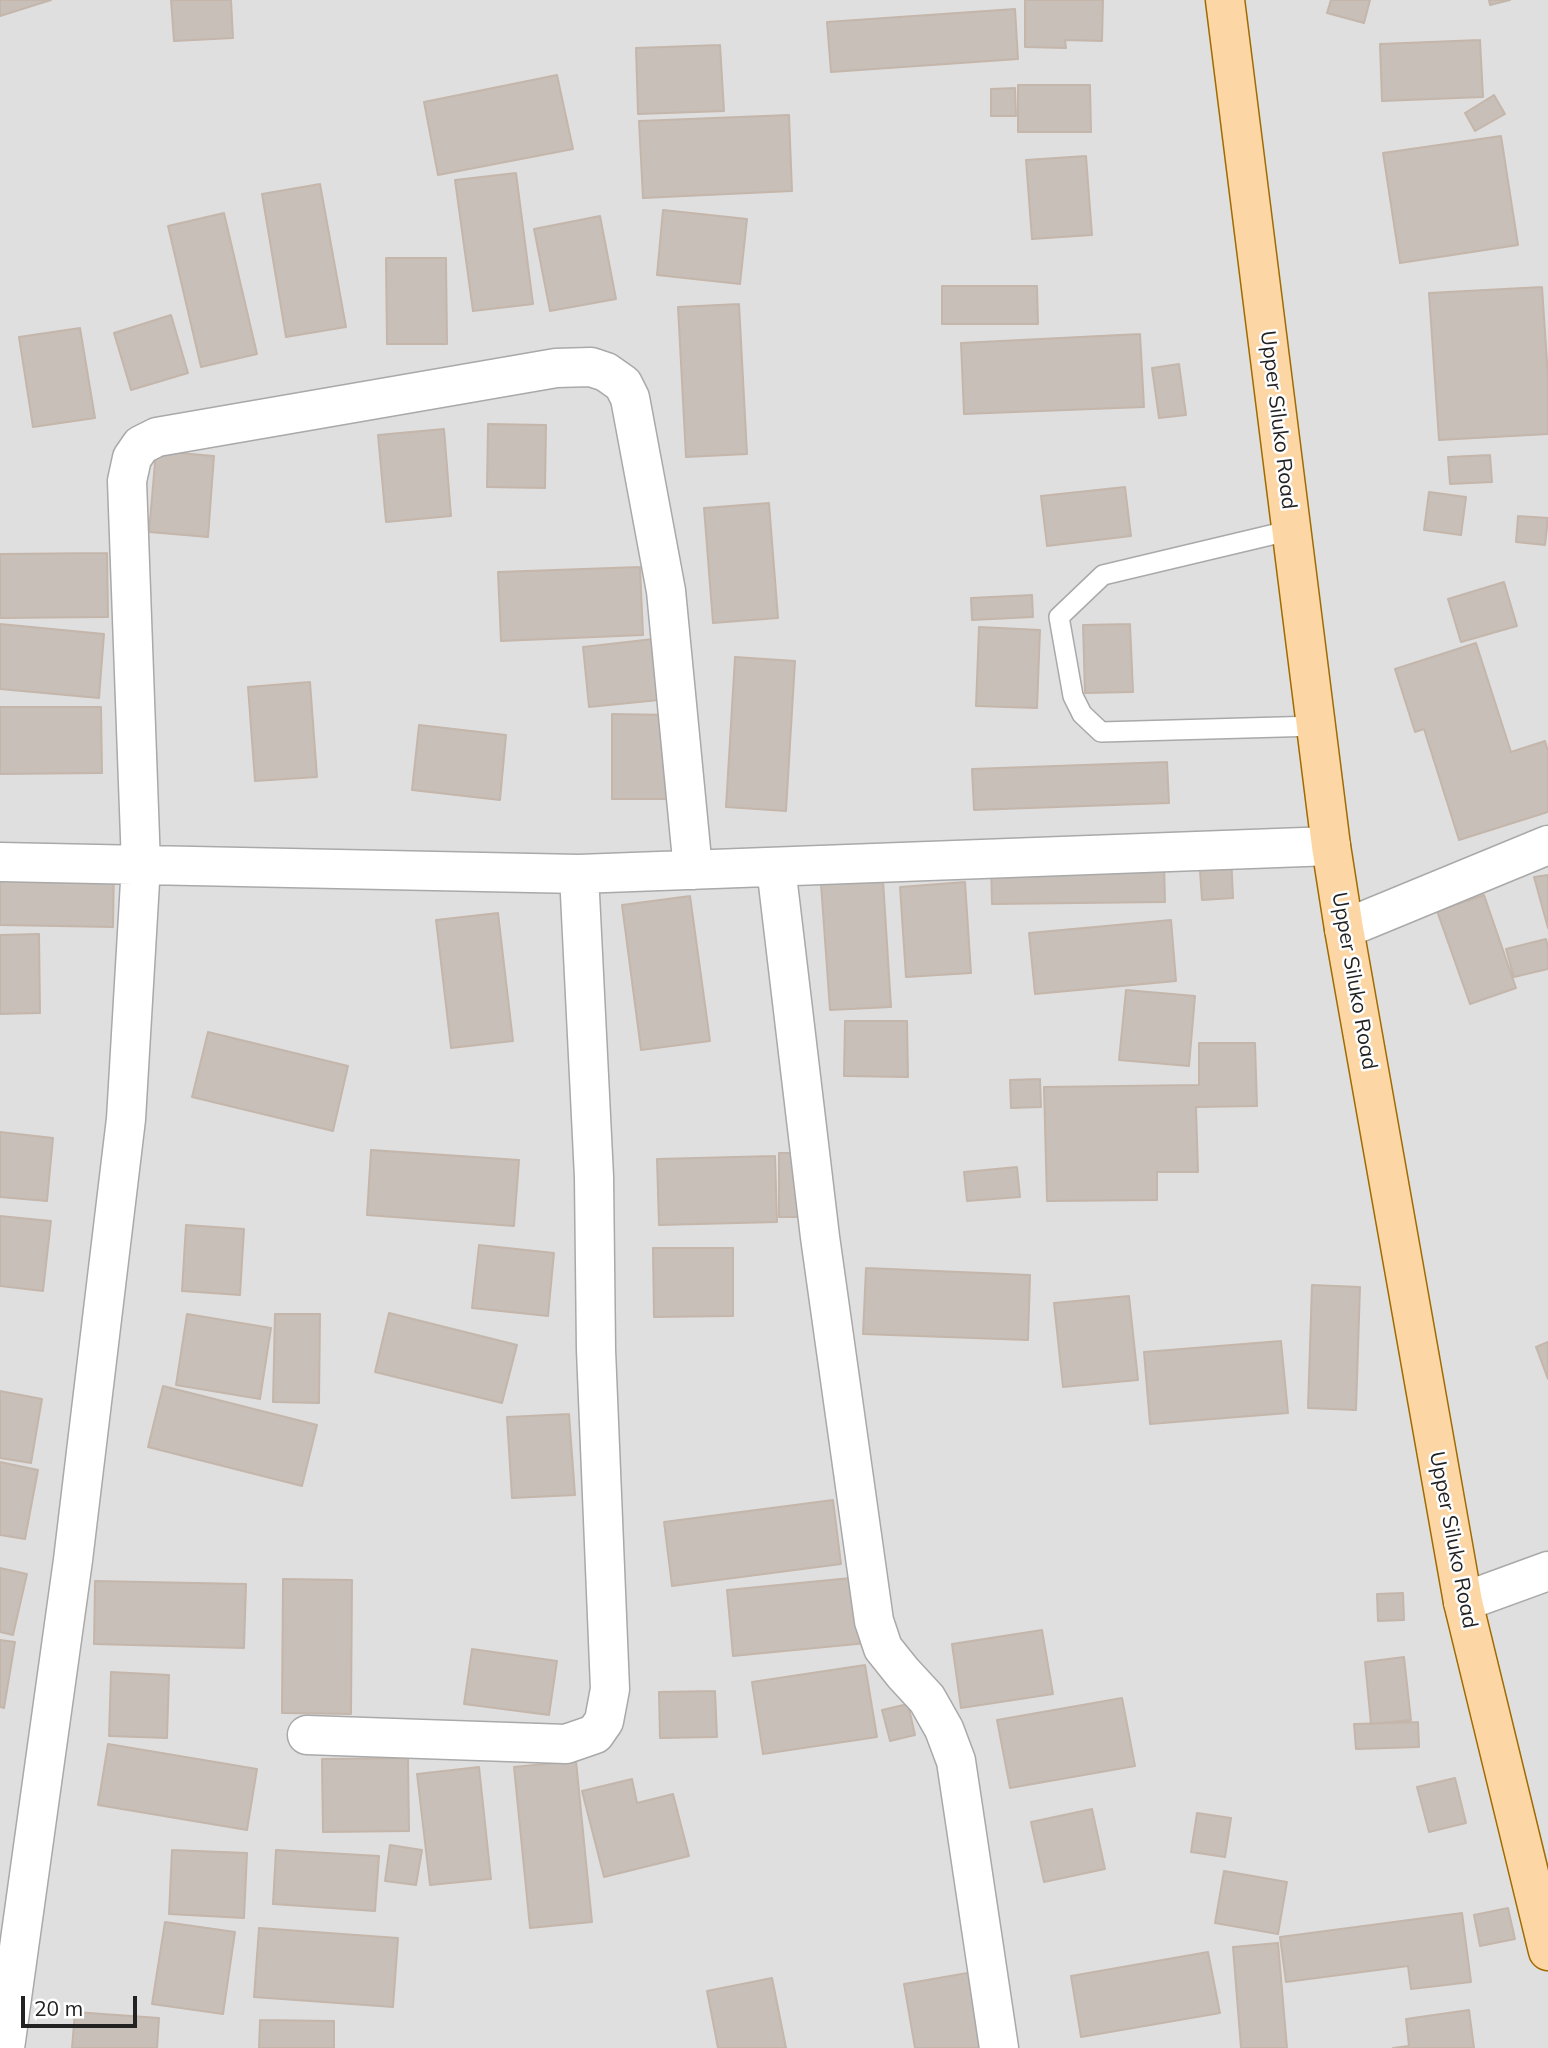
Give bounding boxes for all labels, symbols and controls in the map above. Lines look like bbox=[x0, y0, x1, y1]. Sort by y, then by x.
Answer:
street label: Upper Siluko Road bbox=[1255, 329, 1301, 511]
street label: Upper Siluko Road bbox=[1326, 890, 1382, 1072]
street label: Upper Siluko Road bbox=[1423, 1449, 1483, 1631]
scale bar bbox=[24, 1982, 140, 2026]
text: 20 m bbox=[34, 1995, 83, 2021]

